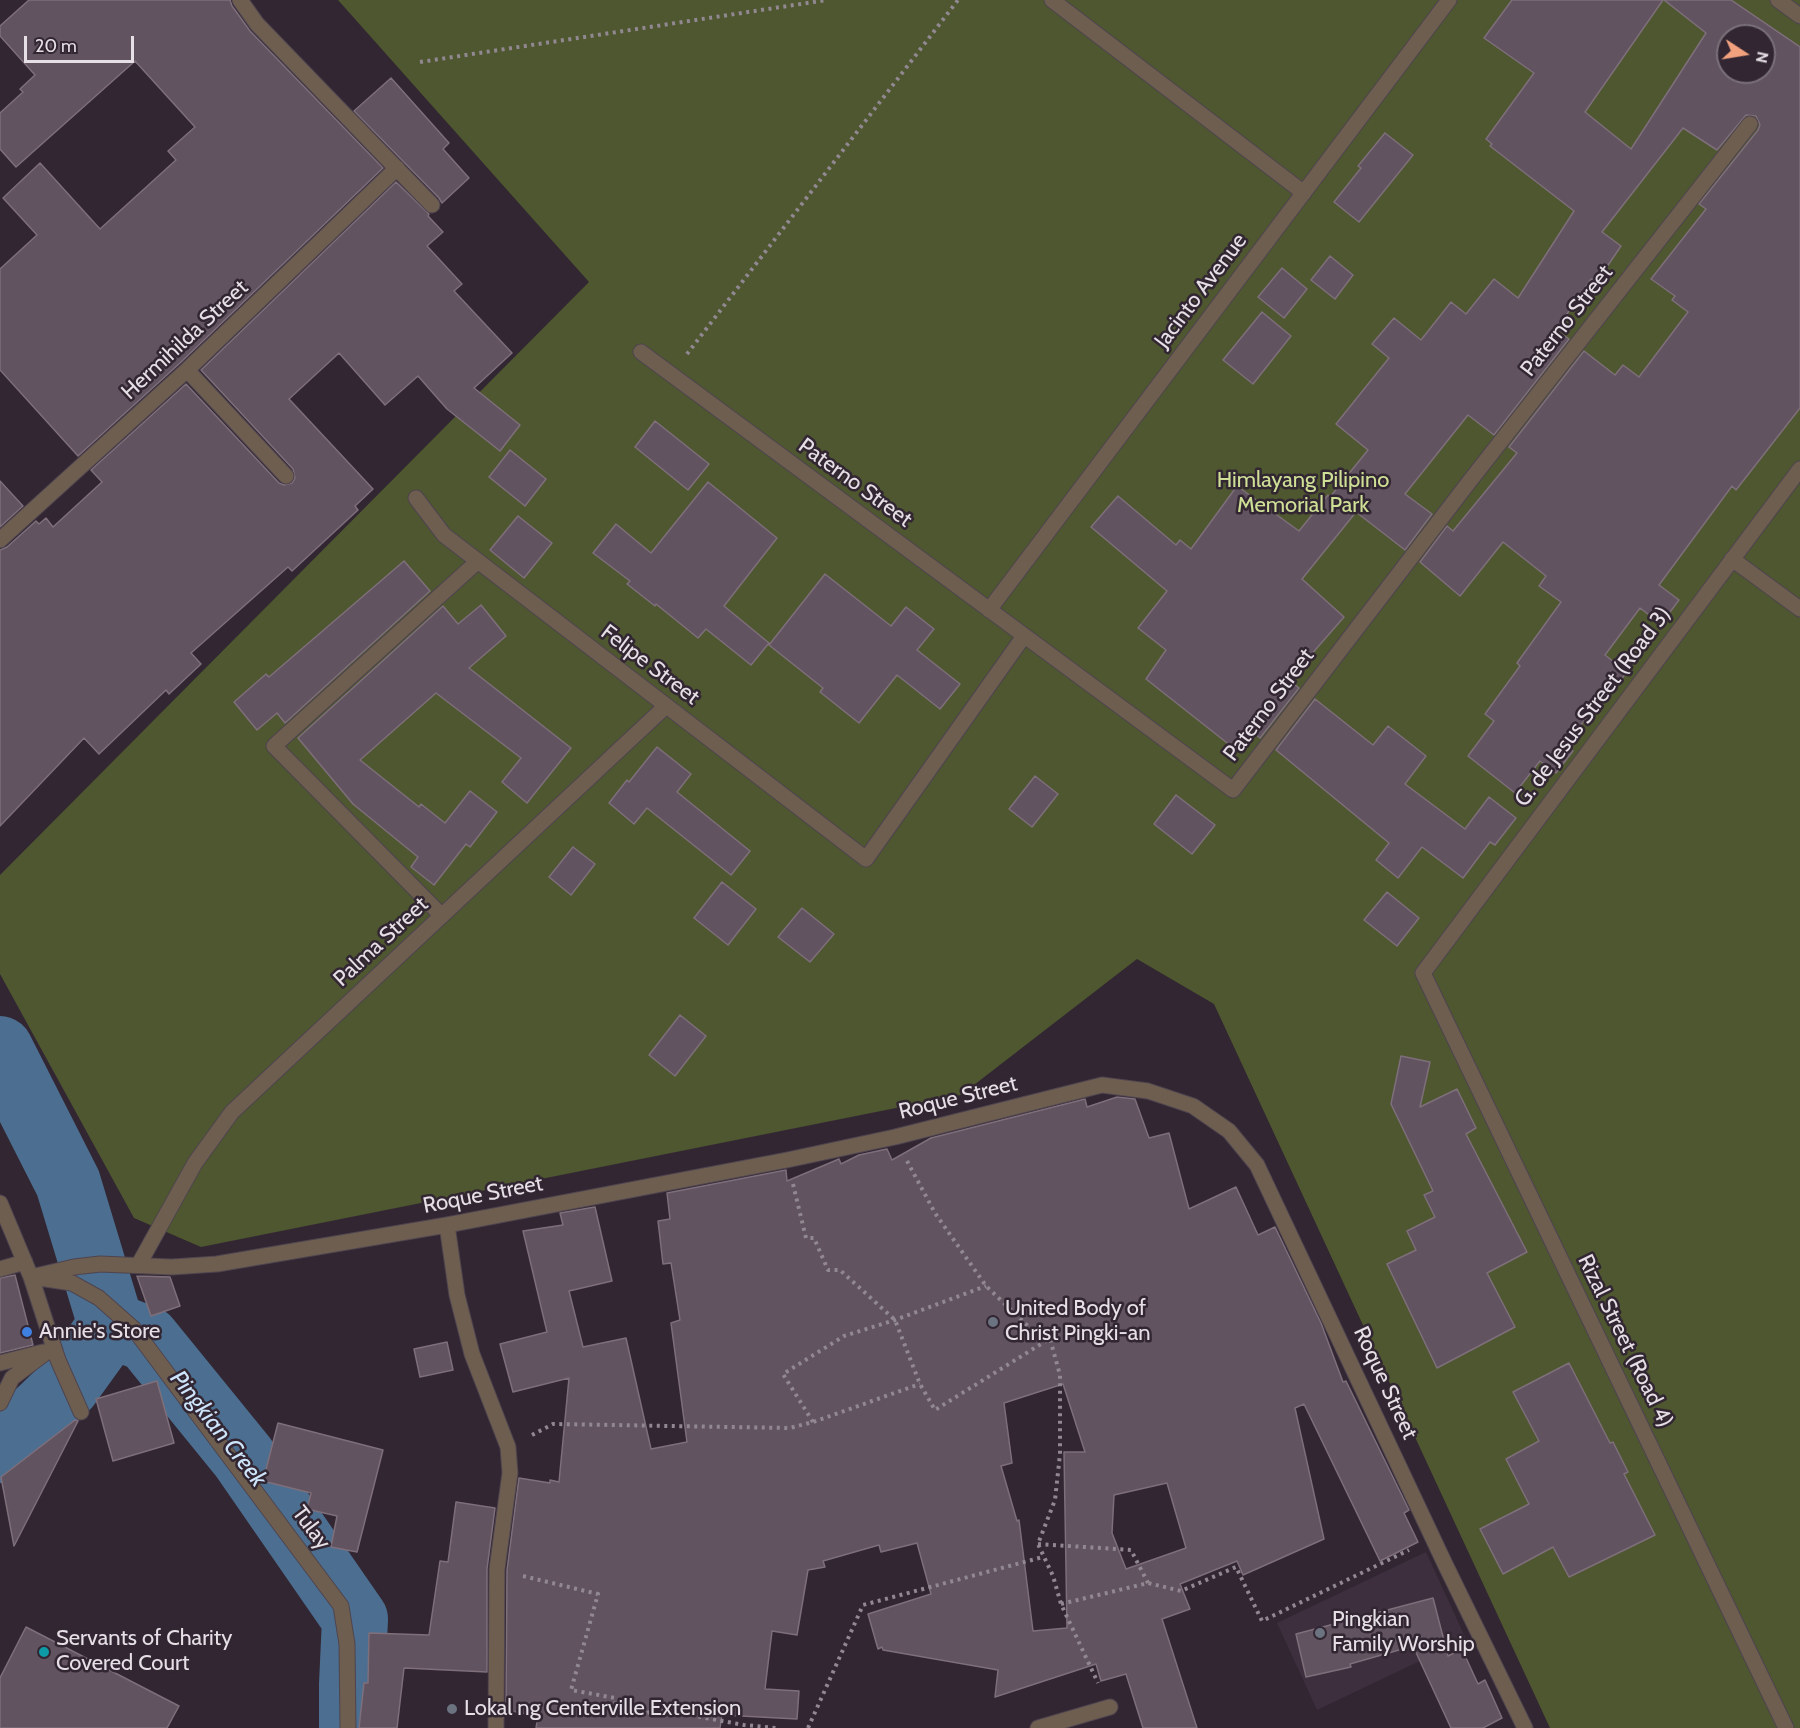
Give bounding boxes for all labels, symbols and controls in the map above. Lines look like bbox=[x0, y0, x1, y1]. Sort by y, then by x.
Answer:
scale bar bbox=[27, 24, 136, 62]
north arrow bbox=[1716, 24, 1776, 84]
text: 20 m bbox=[35, 35, 77, 57]
text: N bbox=[1752, 50, 1773, 65]
street label: Jacinto Avenue bbox=[1149, 228, 1253, 354]
street label: Paterno Street bbox=[1515, 260, 1619, 382]
street label: Hermihilda Street bbox=[116, 275, 254, 405]
street label: Paterno Street bbox=[793, 433, 917, 533]
park label: Himlayang Pilipino Memorial Park bbox=[1217, 468, 1389, 520]
street label: G. de Jesus Street (Road 3) bbox=[1509, 602, 1677, 812]
street label: Felipe Street bbox=[595, 619, 705, 711]
street label: Paterno Street bbox=[1218, 644, 1320, 766]
street label: Palma Street bbox=[328, 892, 434, 992]
street label: Roque Street bbox=[896, 1070, 1020, 1126]
street label: Roque Street bbox=[421, 1170, 545, 1220]
street label: Rizal Street (Road 4) bbox=[1572, 1250, 1678, 1432]
place label: United Body of Christ Pingki-an bbox=[1005, 1296, 1151, 1348]
marker: United Body of Christ Pingki-an bbox=[986, 1315, 1000, 1329]
place label: Annie's Store bbox=[39, 1319, 160, 1345]
street label: Roque Street bbox=[1347, 1322, 1423, 1444]
marker: Annie's Store bbox=[20, 1325, 34, 1339]
water label: Pingkian Creek bbox=[164, 1365, 272, 1493]
street label: Tulay bbox=[286, 1501, 336, 1555]
place label: Pingkian Family Worship bbox=[1332, 1607, 1475, 1658]
place label: Servants of Charity Covered Court bbox=[56, 1626, 232, 1678]
marker: Pingkian Family Worship bbox=[1313, 1626, 1327, 1640]
marker: Servants of Charity Covered Court bbox=[37, 1645, 51, 1659]
place label: Lokal ng Centerville Extension bbox=[464, 1696, 741, 1722]
marker: Lokal ng Centerville Extension bbox=[445, 1702, 459, 1716]

